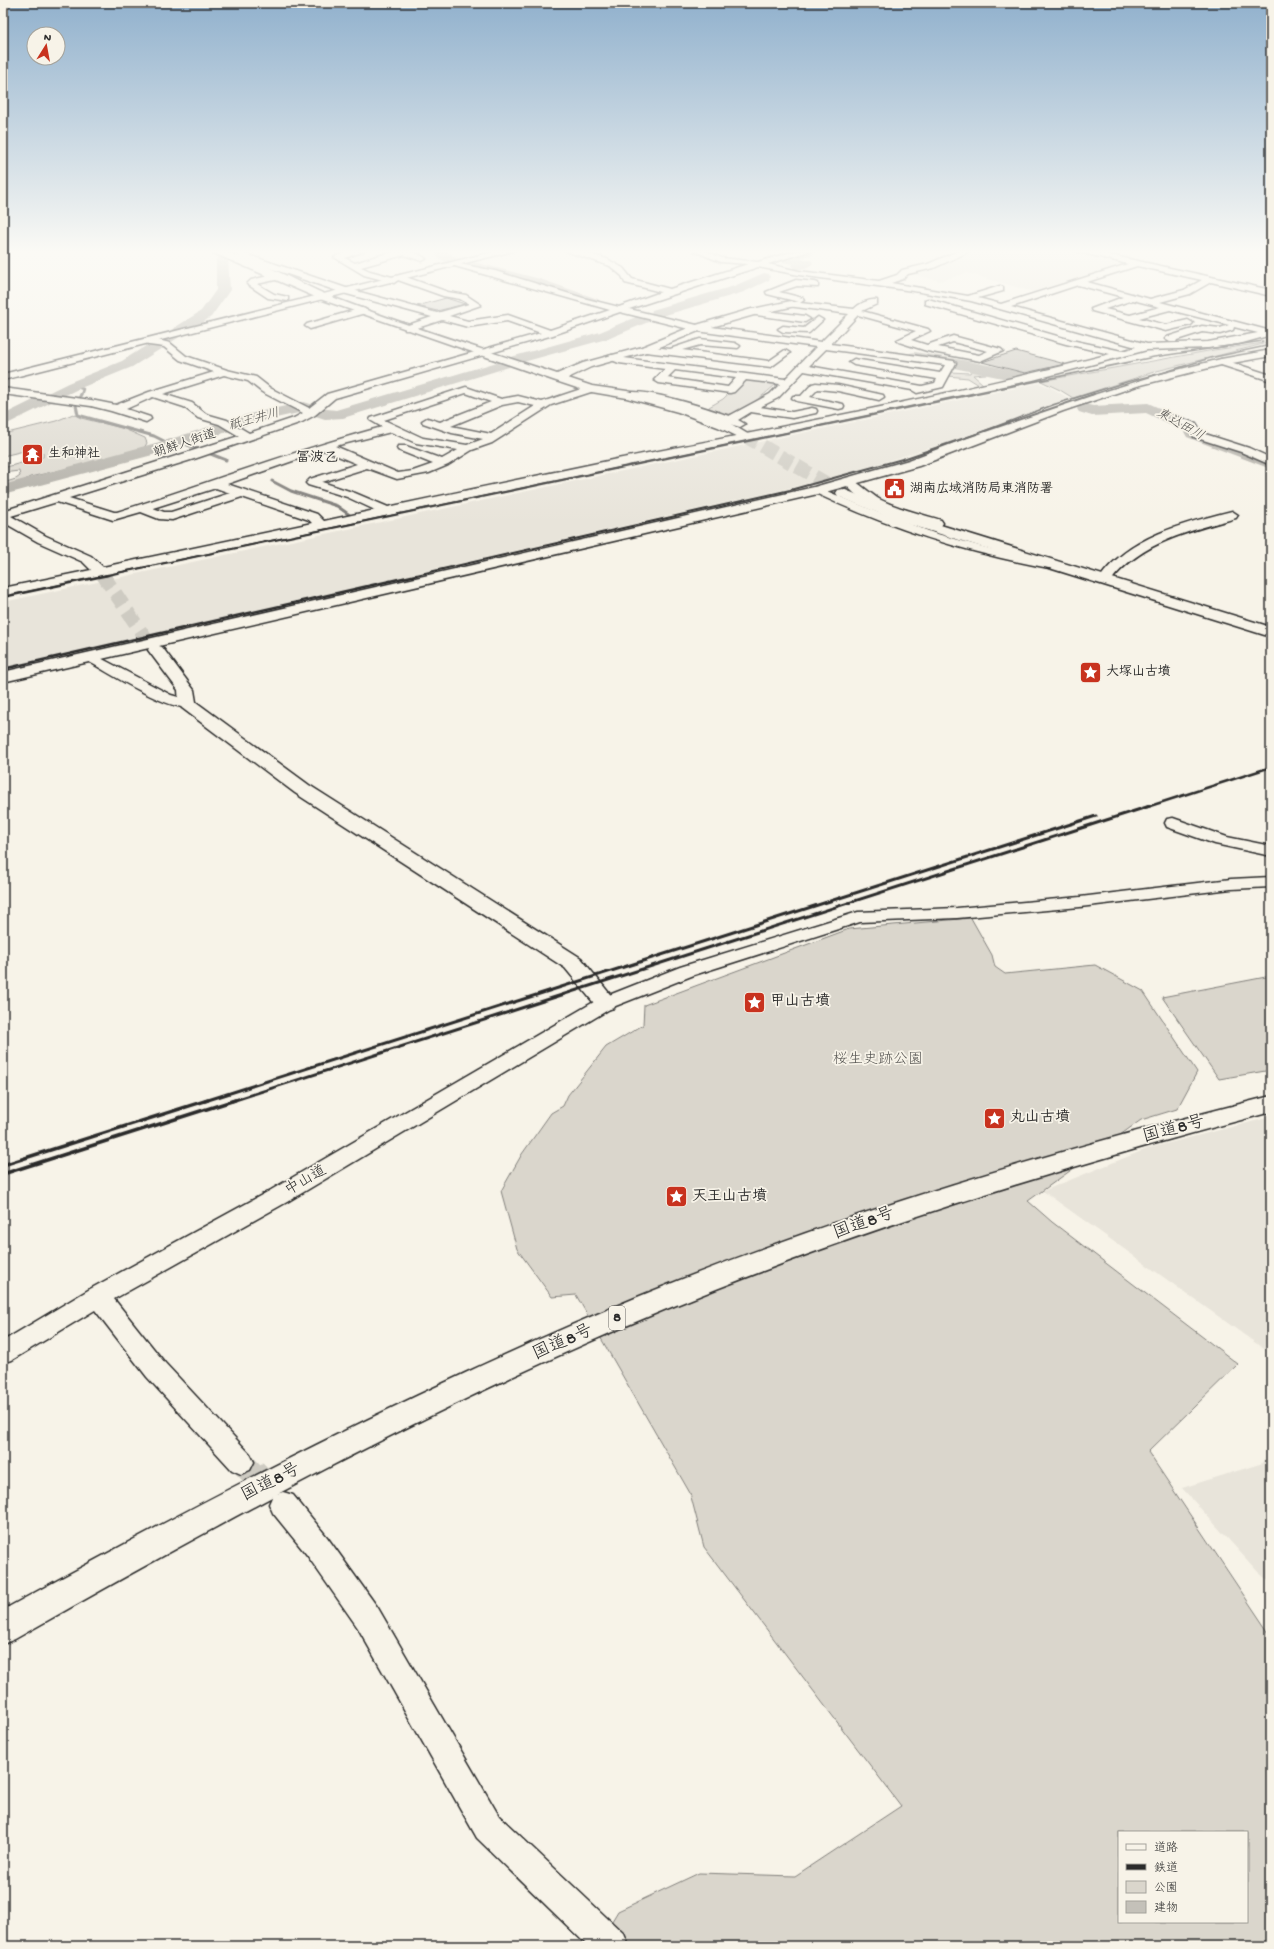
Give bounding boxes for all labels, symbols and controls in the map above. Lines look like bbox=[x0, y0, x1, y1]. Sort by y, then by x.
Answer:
north arrow bbox=[26, 26, 66, 66]
text: N bbox=[43, 32, 52, 45]
water label: 祇王井川 bbox=[227, 405, 281, 434]
water label: 東込田川 bbox=[1154, 405, 1207, 444]
street label: 朝鮮人街道 bbox=[151, 426, 218, 461]
temple icon: 生和神社 bbox=[20, 441, 46, 467]
place label: 生和神社 bbox=[48, 446, 100, 462]
district label: 冨波乙 bbox=[296, 450, 338, 467]
public building icon: 湖南広域消防局東消防署 bbox=[882, 476, 908, 502]
place label: 湖南広域消防局東消防署 bbox=[910, 481, 1053, 497]
place icon: 大塚山古墳 bbox=[1078, 659, 1104, 685]
place label: 大塚山古墳 bbox=[1106, 664, 1171, 680]
place icon: 甲山古墳 bbox=[741, 989, 767, 1015]
place label: 甲山古墳 bbox=[770, 992, 830, 1011]
park label: 桜生史跡公園 bbox=[833, 1051, 923, 1069]
place icon: 丸山古墳 bbox=[982, 1105, 1008, 1131]
place label: 丸山古墳 bbox=[1010, 1108, 1070, 1127]
street label: 国道8号 bbox=[1140, 1111, 1208, 1148]
street label: 中山道 bbox=[282, 1161, 330, 1200]
place icon: 天王山古墳 bbox=[663, 1184, 689, 1210]
place label: 天王山古墳 bbox=[692, 1187, 767, 1206]
street label: 国道8号 bbox=[830, 1202, 898, 1245]
road number: 8 bbox=[609, 1306, 625, 1330]
street label: 国道8号 bbox=[529, 1320, 596, 1366]
street label: 国道8号 bbox=[237, 1458, 304, 1507]
legend bbox=[1118, 1831, 1248, 1923]
text: 道路 bbox=[1154, 1841, 1178, 1856]
text: 鉄道 bbox=[1154, 1861, 1178, 1876]
text: 公園 bbox=[1154, 1881, 1178, 1896]
text: 建物 bbox=[1154, 1901, 1178, 1916]

